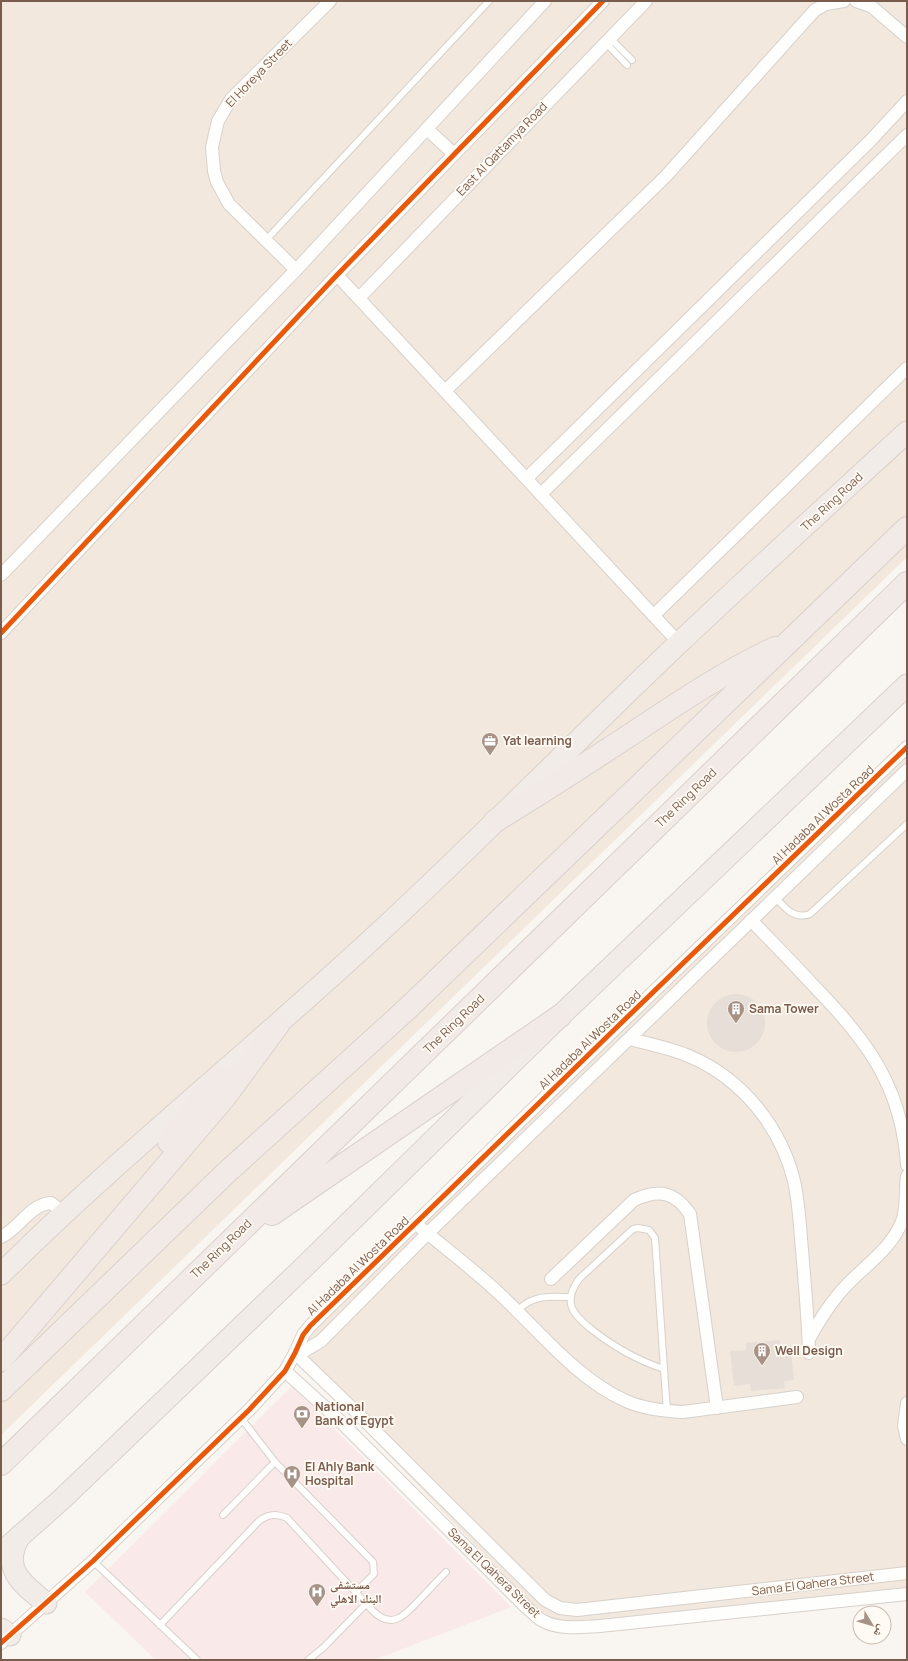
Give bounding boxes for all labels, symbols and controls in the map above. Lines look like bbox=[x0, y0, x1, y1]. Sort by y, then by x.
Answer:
street label: El Horeya Street bbox=[222, 35, 296, 111]
street label: East Al Qattamya Road bbox=[452, 98, 551, 199]
street label: The Ring Road bbox=[797, 468, 866, 535]
office icon: Yat learning bbox=[480, 731, 500, 756]
place label: Yat learning bbox=[503, 732, 572, 749]
street label: Al Hadaba Al Wosta Road bbox=[768, 761, 878, 868]
street label: The Ring Road bbox=[651, 764, 720, 831]
street label: Al Hadaba Al Wosta Road bbox=[535, 986, 645, 1093]
street label: The Ring Road bbox=[419, 990, 488, 1057]
building icon: Sama Tower bbox=[726, 999, 746, 1024]
place label: Sama Tower bbox=[749, 1000, 819, 1017]
street label: Al Hadaba Al Wosta Road bbox=[303, 1212, 413, 1319]
street label: The Ring Road bbox=[186, 1215, 255, 1282]
building icon: Well Design bbox=[752, 1341, 772, 1366]
place label: Well Design bbox=[775, 1342, 843, 1359]
place label: National Bank of Egypt bbox=[315, 1398, 394, 1429]
bank icon: National Bank of Egypt bbox=[292, 1404, 312, 1429]
place label: El Ahly Bank Hospital bbox=[305, 1458, 375, 1489]
hospital icon: El Ahly Bank Hospital bbox=[282, 1464, 302, 1489]
street label: Sama El Qahera Street bbox=[444, 1524, 545, 1622]
street label: Sama El Qahera Street bbox=[751, 1568, 875, 1599]
place label: مستشفى البنك الاهلي bbox=[330, 1576, 382, 1609]
hospital icon: مستشفى البنك الاهلي bbox=[307, 1582, 327, 1607]
north arrow bbox=[852, 1605, 892, 1645]
text: ش bbox=[870, 1622, 890, 1641]

